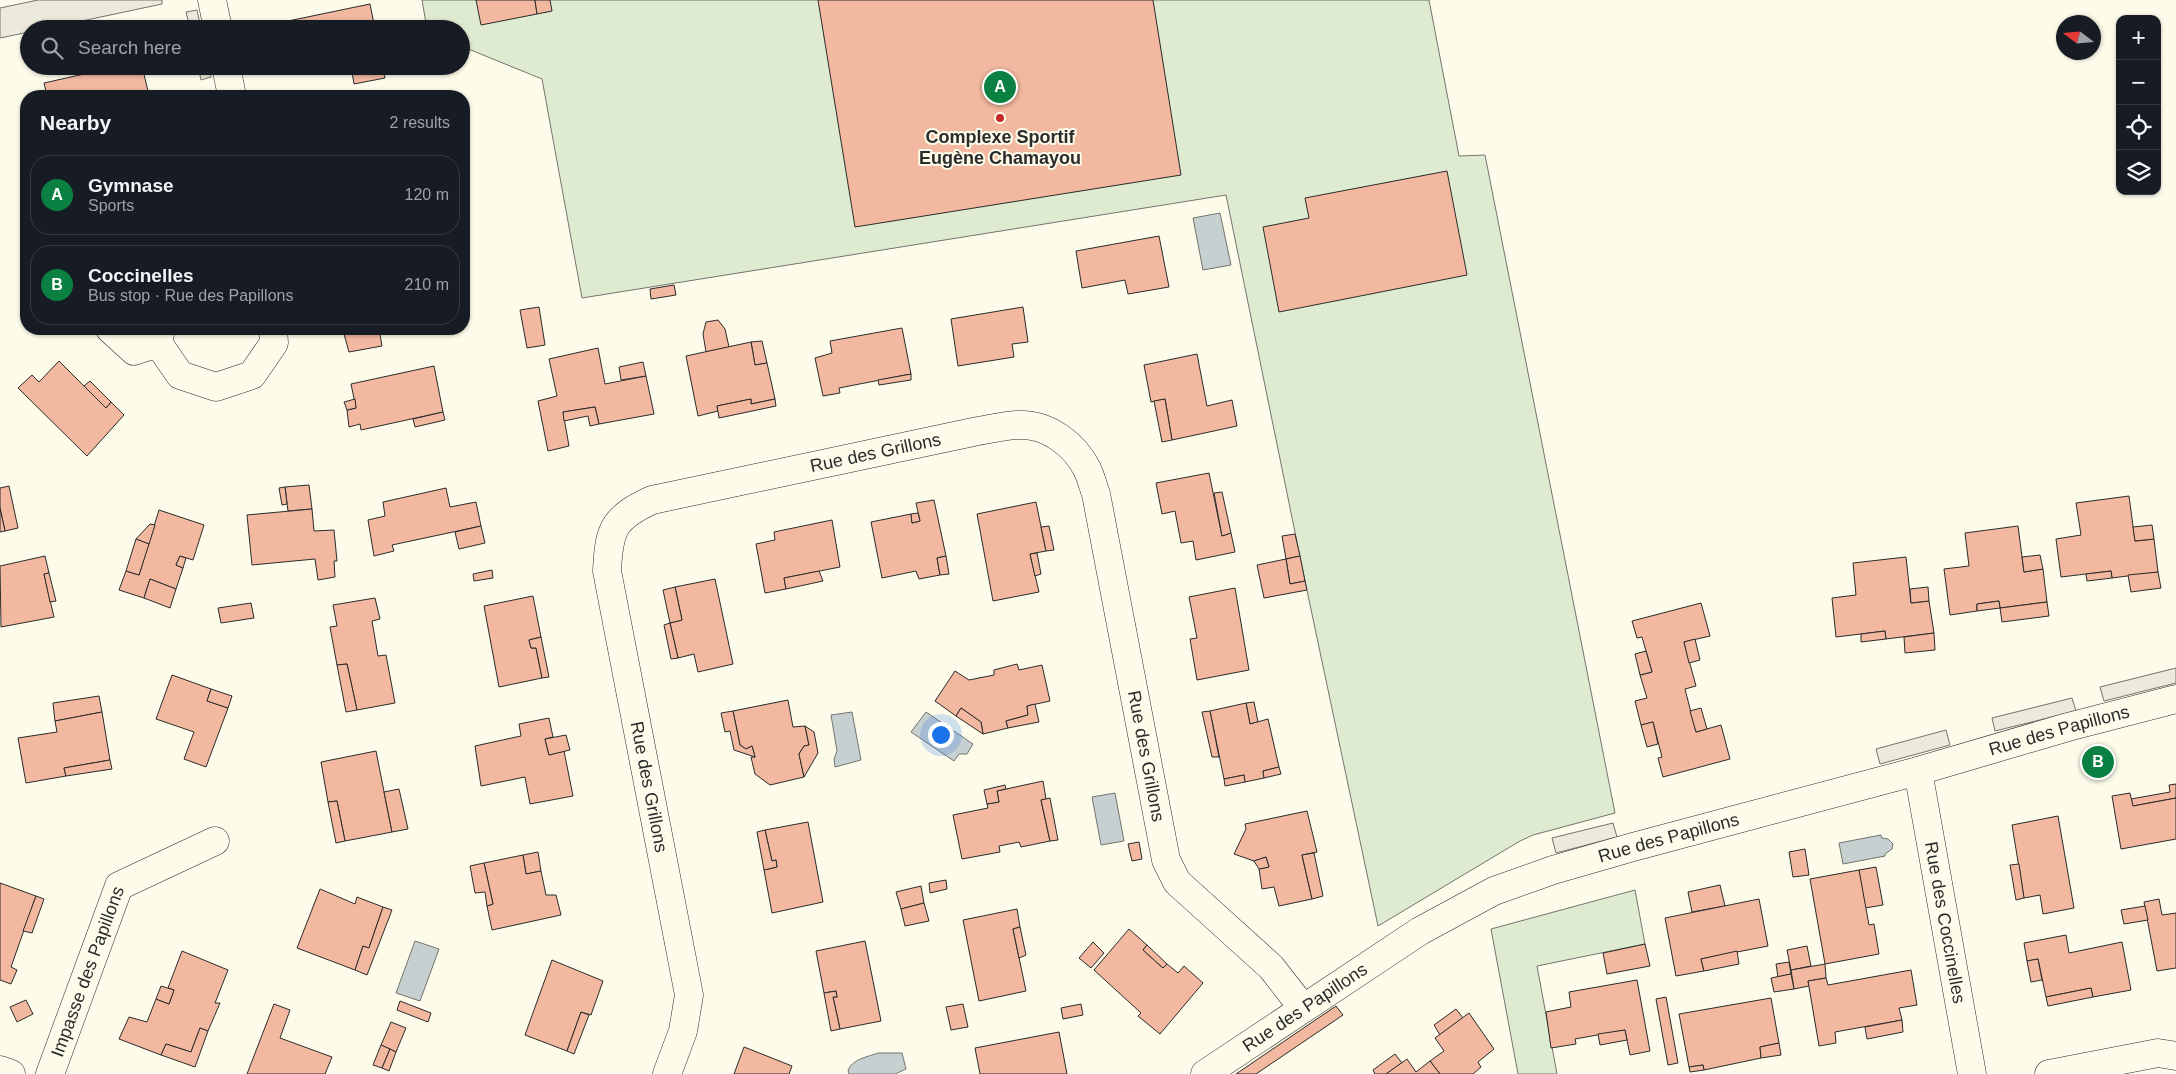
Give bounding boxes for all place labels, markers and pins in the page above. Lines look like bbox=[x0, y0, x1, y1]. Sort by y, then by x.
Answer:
pin: A bbox=[984, 68, 1016, 106]
marker: Complexe Sportif Eugène Chamayou bbox=[994, 112, 1006, 124]
place label: Complexe Sportif Eugène Chamayou bbox=[919, 127, 1081, 168]
pin: B bbox=[2082, 743, 2114, 781]

